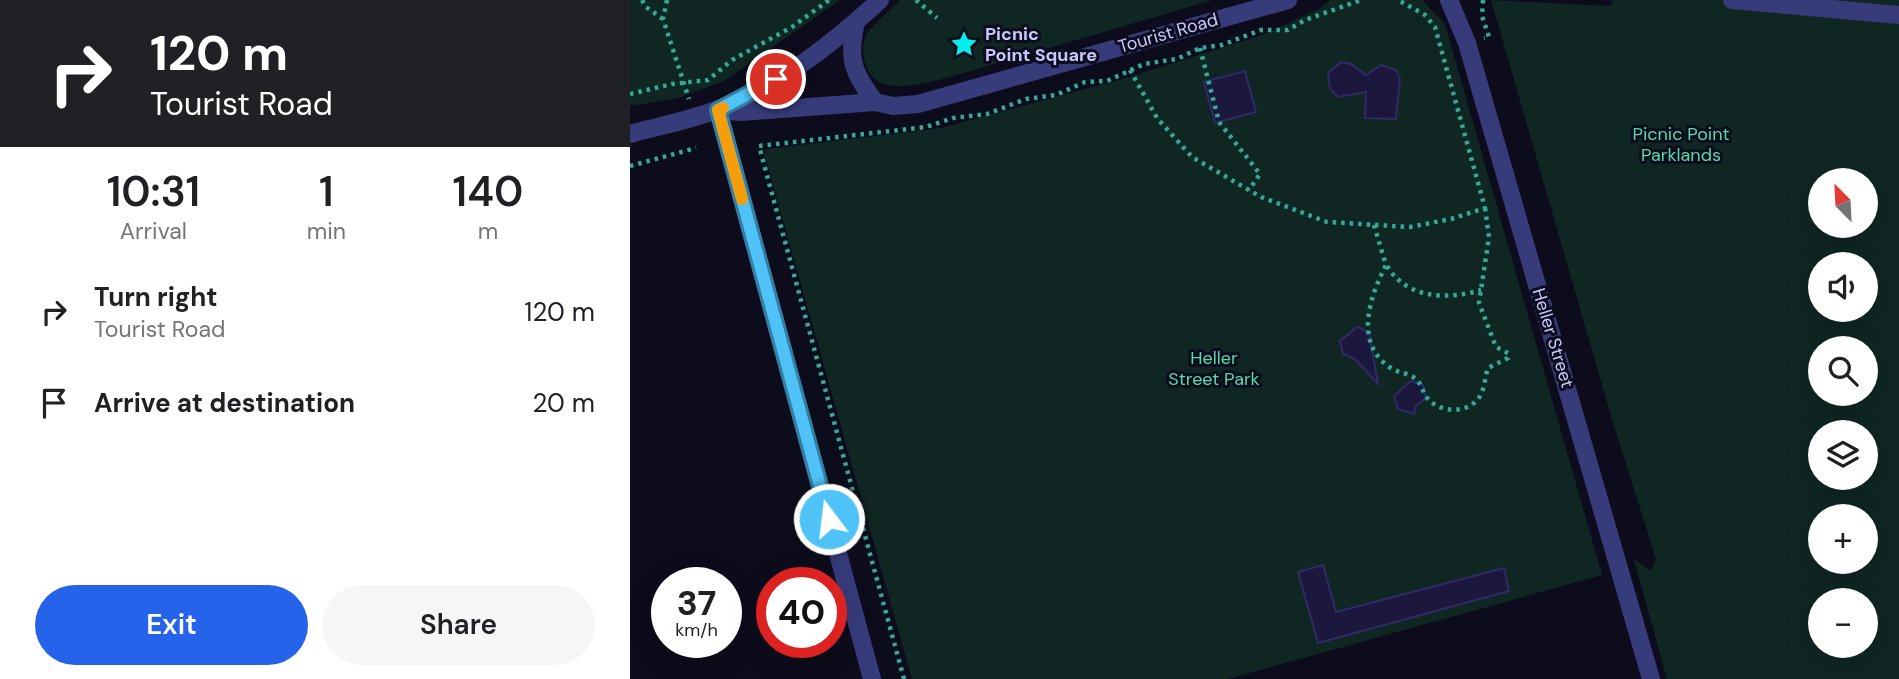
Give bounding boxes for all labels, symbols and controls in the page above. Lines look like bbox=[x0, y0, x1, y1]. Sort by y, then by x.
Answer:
street label: Tourist Road bbox=[1115, 7, 1221, 59]
text: 120 m bbox=[150, 21, 288, 85]
place label: Picnic Point Square bbox=[985, 22, 1097, 67]
icon: right bbox=[35, 28, 126, 119]
place icon: Picnic Point Square bbox=[949, 29, 979, 59]
pin bbox=[746, 49, 806, 109]
icon: arrive bbox=[757, 60, 795, 98]
text: Tourist Road bbox=[150, 83, 333, 125]
park label: Picnic Point Parklands bbox=[1632, 122, 1730, 167]
text: 10:31 bbox=[107, 164, 200, 219]
text: 1 bbox=[319, 164, 334, 219]
text: 140 bbox=[453, 164, 523, 219]
north arrow bbox=[1808, 168, 1878, 238]
map controls bbox=[1808, 168, 1878, 658]
text: Arrival bbox=[120, 216, 187, 246]
text: min bbox=[307, 216, 346, 246]
text: m bbox=[478, 216, 498, 246]
button: sound bbox=[1808, 252, 1878, 322]
text: Turn right bbox=[94, 280, 218, 314]
street label: Heller Street bbox=[1526, 285, 1580, 391]
icon: right bbox=[35, 293, 73, 331]
text: 120 m bbox=[524, 295, 595, 329]
text: Tourist Road bbox=[94, 314, 225, 344]
button: search bbox=[1808, 336, 1878, 406]
park label: Heller Street Park bbox=[1168, 346, 1260, 391]
icon: arrive bbox=[35, 384, 73, 422]
text: Arrive at destination bbox=[94, 386, 355, 420]
text: 20 m bbox=[532, 386, 595, 420]
button: layers bbox=[1808, 420, 1878, 490]
position arrow bbox=[792, 482, 866, 556]
button: + bbox=[1808, 504, 1878, 574]
speed limit sign: 40 bbox=[756, 567, 847, 658]
text: 37 bbox=[677, 580, 716, 626]
button: Exit bbox=[35, 585, 308, 665]
button: Share bbox=[322, 585, 595, 665]
button: − bbox=[1808, 588, 1878, 658]
text: km/h bbox=[675, 618, 718, 642]

